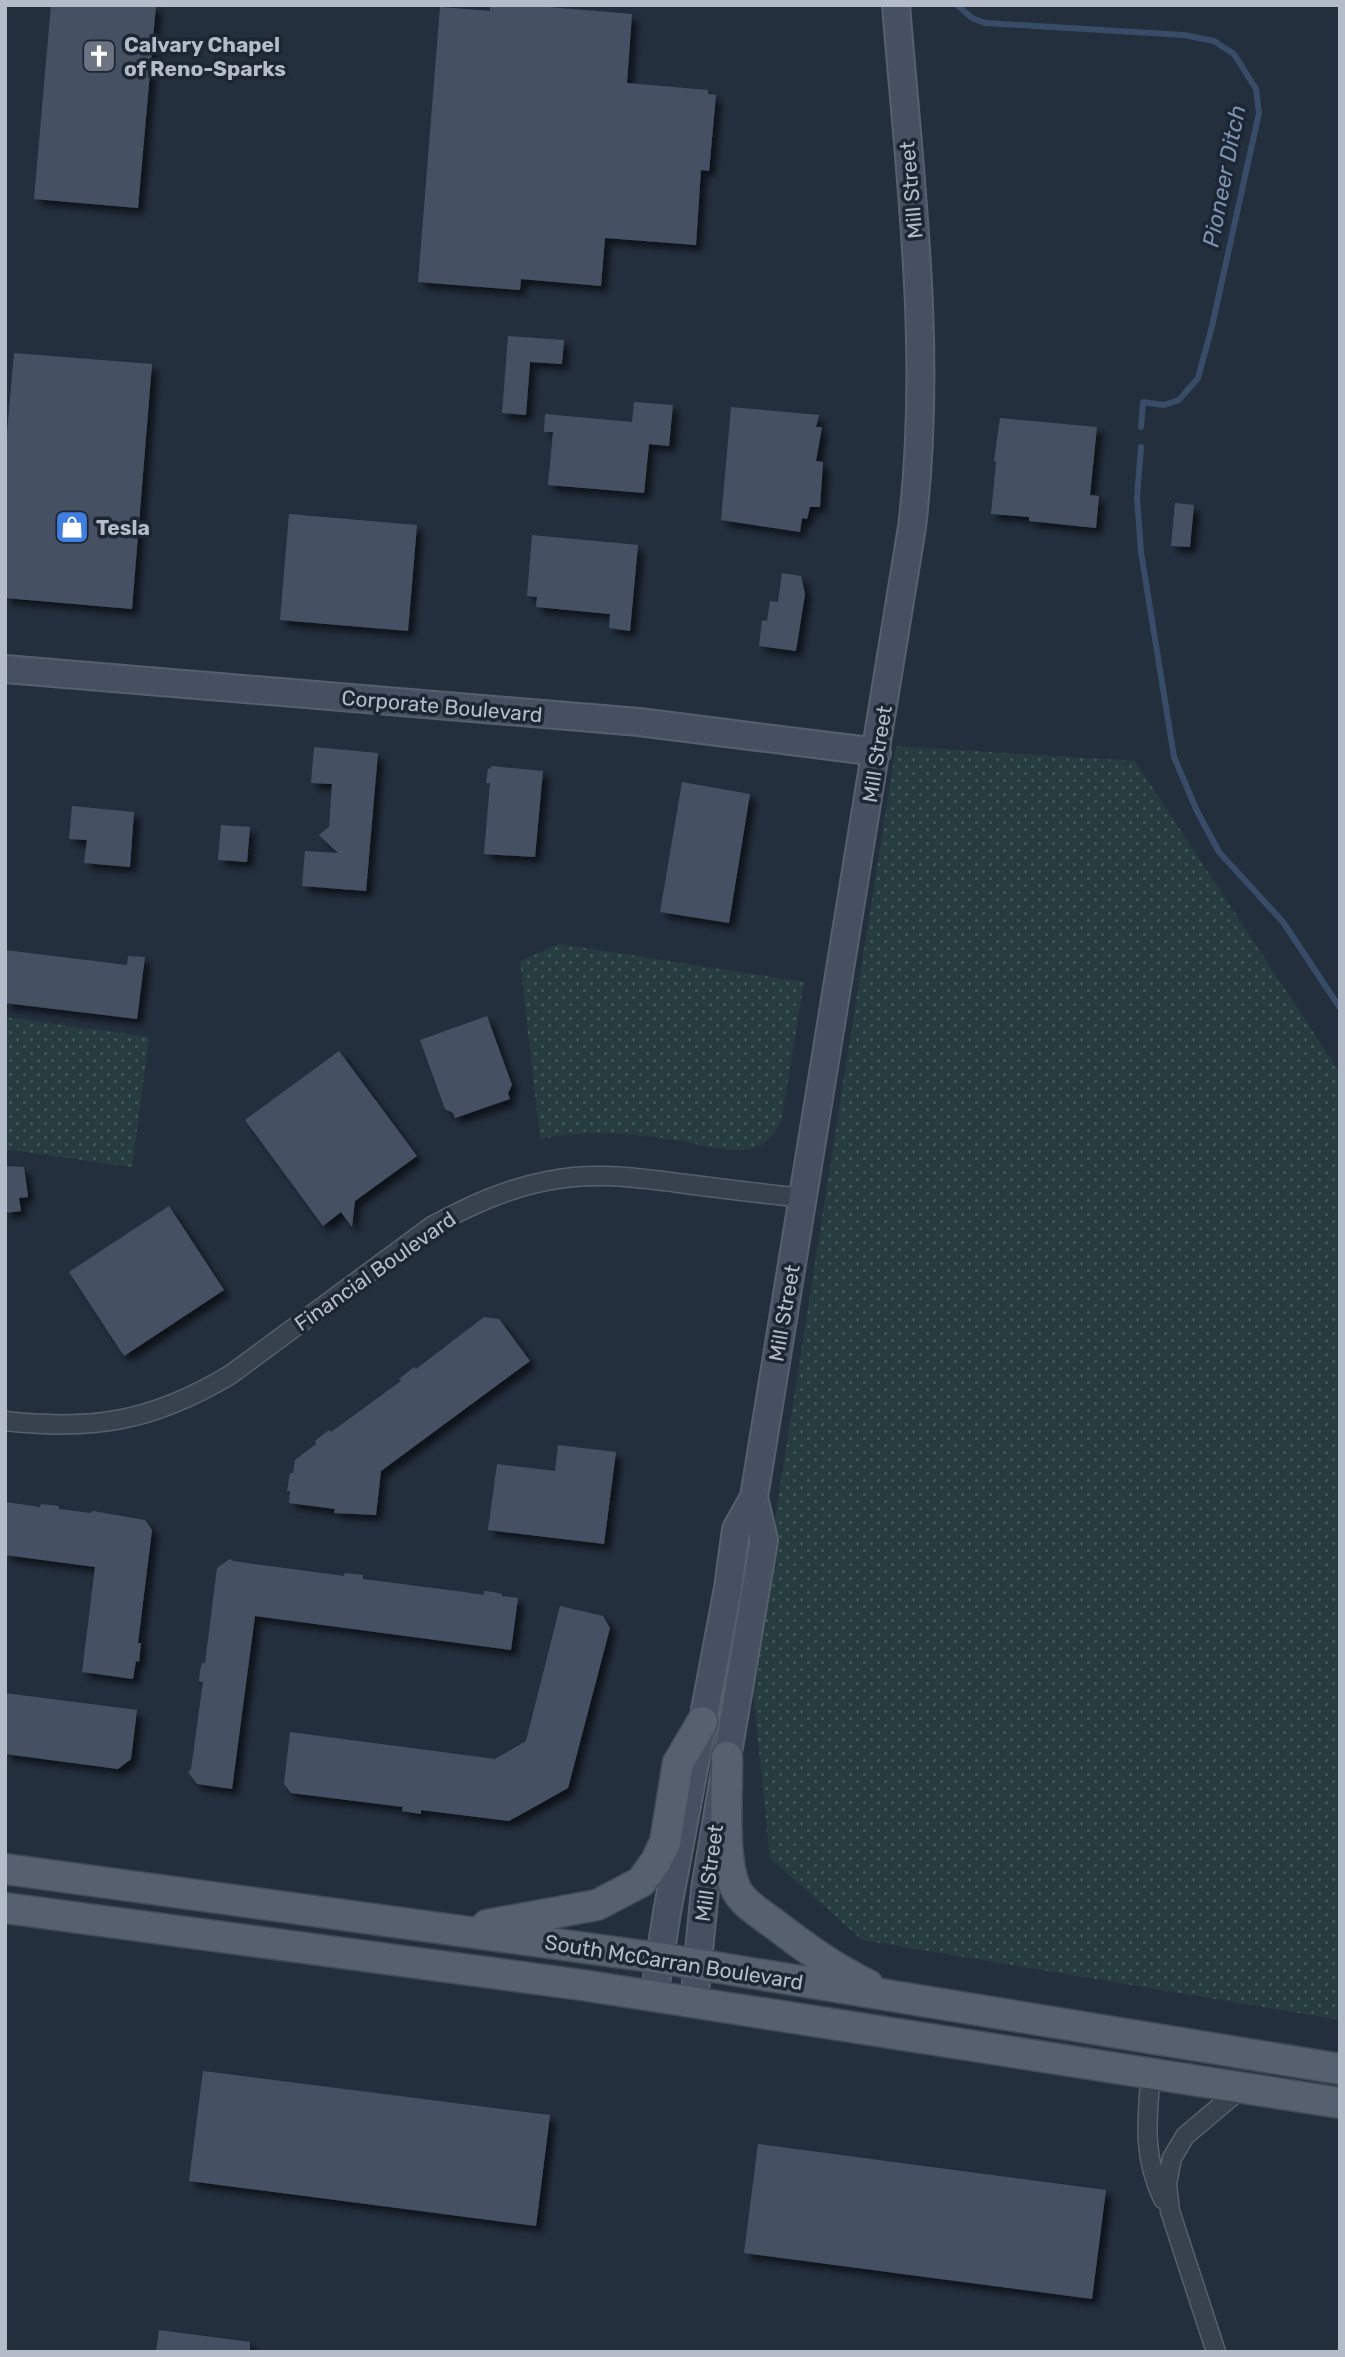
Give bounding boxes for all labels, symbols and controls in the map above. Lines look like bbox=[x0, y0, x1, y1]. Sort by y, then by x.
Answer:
place label: Calvary Chapel of Reno-Sparks bbox=[124, 32, 286, 81]
church icon: Calvary Chapel of Reno-Sparks bbox=[80, 37, 118, 75]
water label: Pioneer Ditch bbox=[1197, 103, 1251, 249]
street label: Mill Street bbox=[894, 140, 928, 240]
shop icon: Tesla bbox=[53, 508, 91, 546]
place label: Tesla bbox=[96, 515, 150, 540]
street label: Corporate Boulevard bbox=[341, 685, 543, 727]
street label: Mill Street bbox=[857, 704, 897, 804]
street label: Financial Boulevard bbox=[290, 1206, 460, 1336]
street label: Mill Street bbox=[763, 1263, 805, 1363]
street label: Mill Street bbox=[690, 1823, 728, 1923]
street label: South McCarran Boulevard bbox=[543, 1929, 805, 1995]

